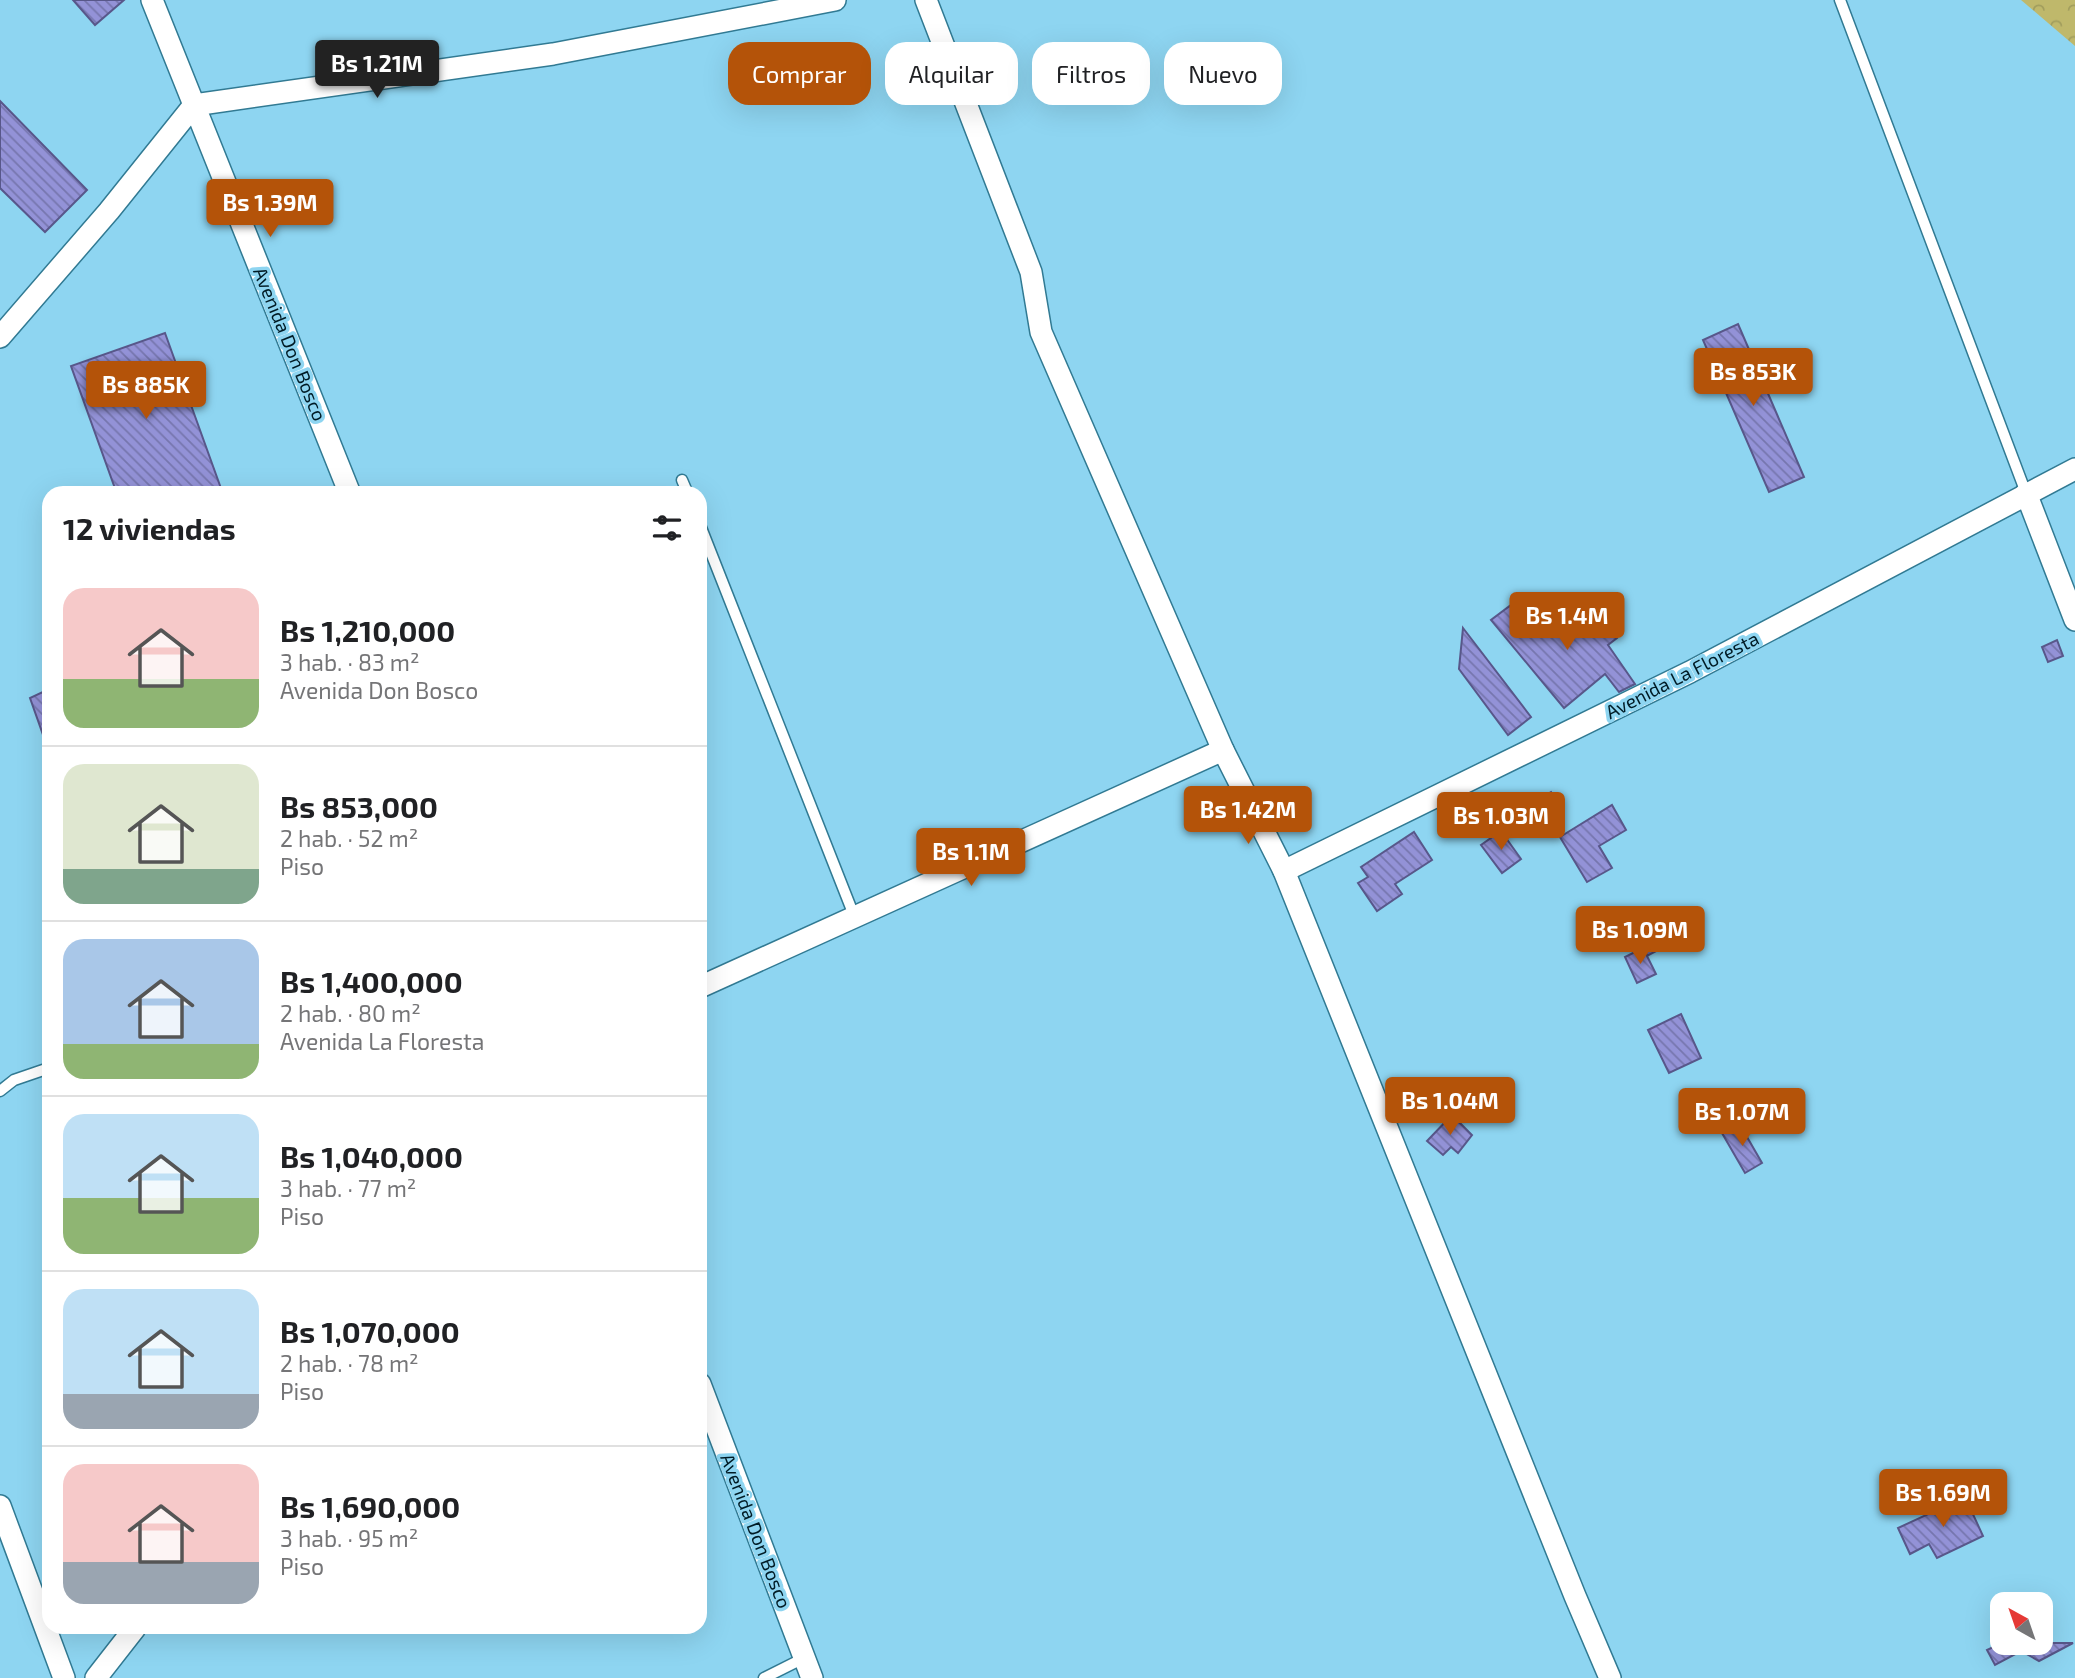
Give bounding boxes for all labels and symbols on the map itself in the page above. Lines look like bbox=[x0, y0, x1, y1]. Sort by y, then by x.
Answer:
pin: Bs 1.21M bbox=[305, 41, 449, 100]
pin: Bs 1.39M bbox=[198, 180, 342, 239]
street label: Avenida Don Bosco bbox=[249, 264, 332, 424]
pin: Bs 853K bbox=[1688, 348, 1818, 408]
pin: Bs 885K bbox=[81, 362, 211, 421]
pin: Bs 1.4M bbox=[1502, 592, 1632, 652]
street label: Avenida La Floresta bbox=[1601, 626, 1762, 723]
pin: Bs 1.42M bbox=[1176, 786, 1320, 846]
pin: Bs 1.03M bbox=[1429, 792, 1573, 852]
pin: Bs 1.1M bbox=[906, 828, 1036, 888]
pin: Bs 1.09M bbox=[1568, 906, 1712, 966]
pin: Bs 1.04M bbox=[1378, 1078, 1522, 1137]
pin: Bs 1.07M bbox=[1670, 1088, 1814, 1148]
street label: Avenida Don Bosco bbox=[716, 1450, 797, 1611]
pin: Bs 1.69M bbox=[1871, 1470, 2015, 1529]
north arrow bbox=[1990, 1592, 2053, 1656]

